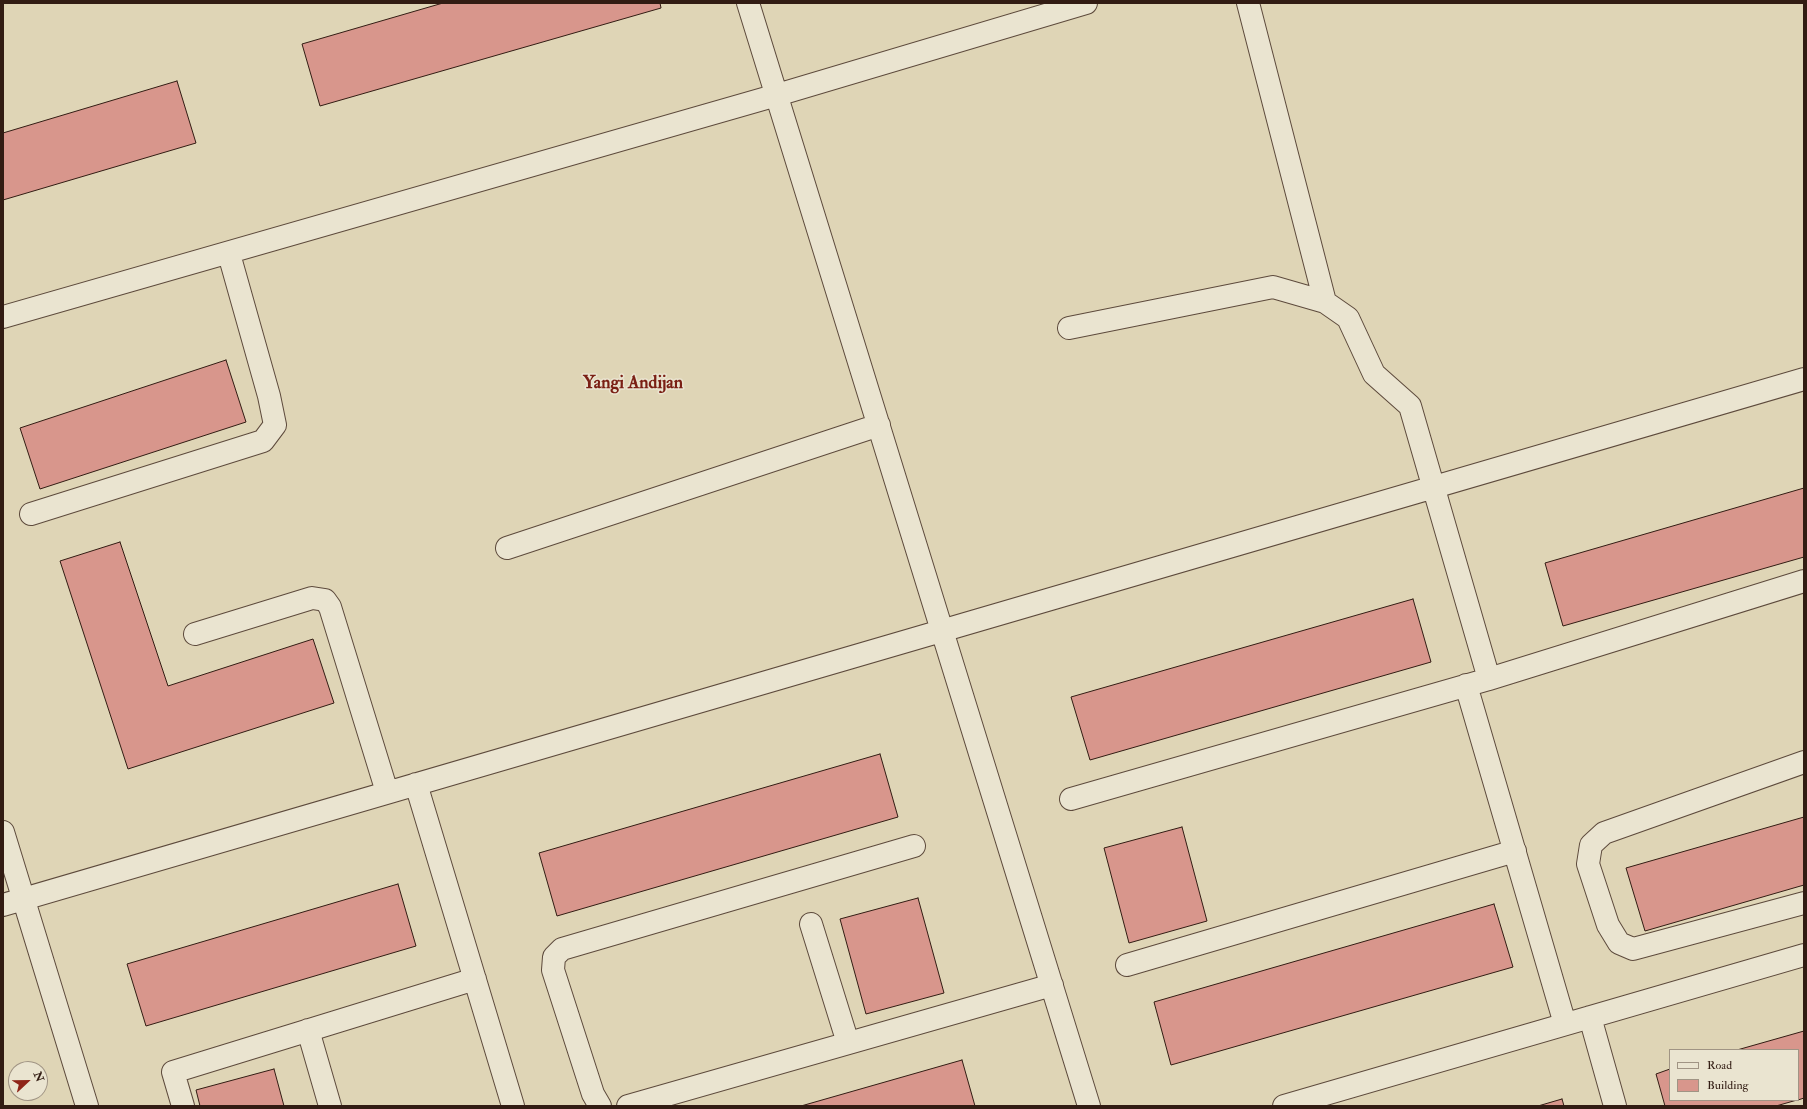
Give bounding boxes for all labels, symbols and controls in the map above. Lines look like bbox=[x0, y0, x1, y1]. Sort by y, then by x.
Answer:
district label: Yangi Andijan bbox=[583, 373, 683, 395]
legend bbox=[1669, 1049, 1799, 1101]
text: Road bbox=[1707, 1058, 1732, 1073]
north arrow bbox=[8, 1061, 48, 1101]
text: N bbox=[31, 1070, 47, 1084]
text: Building bbox=[1707, 1078, 1748, 1093]

